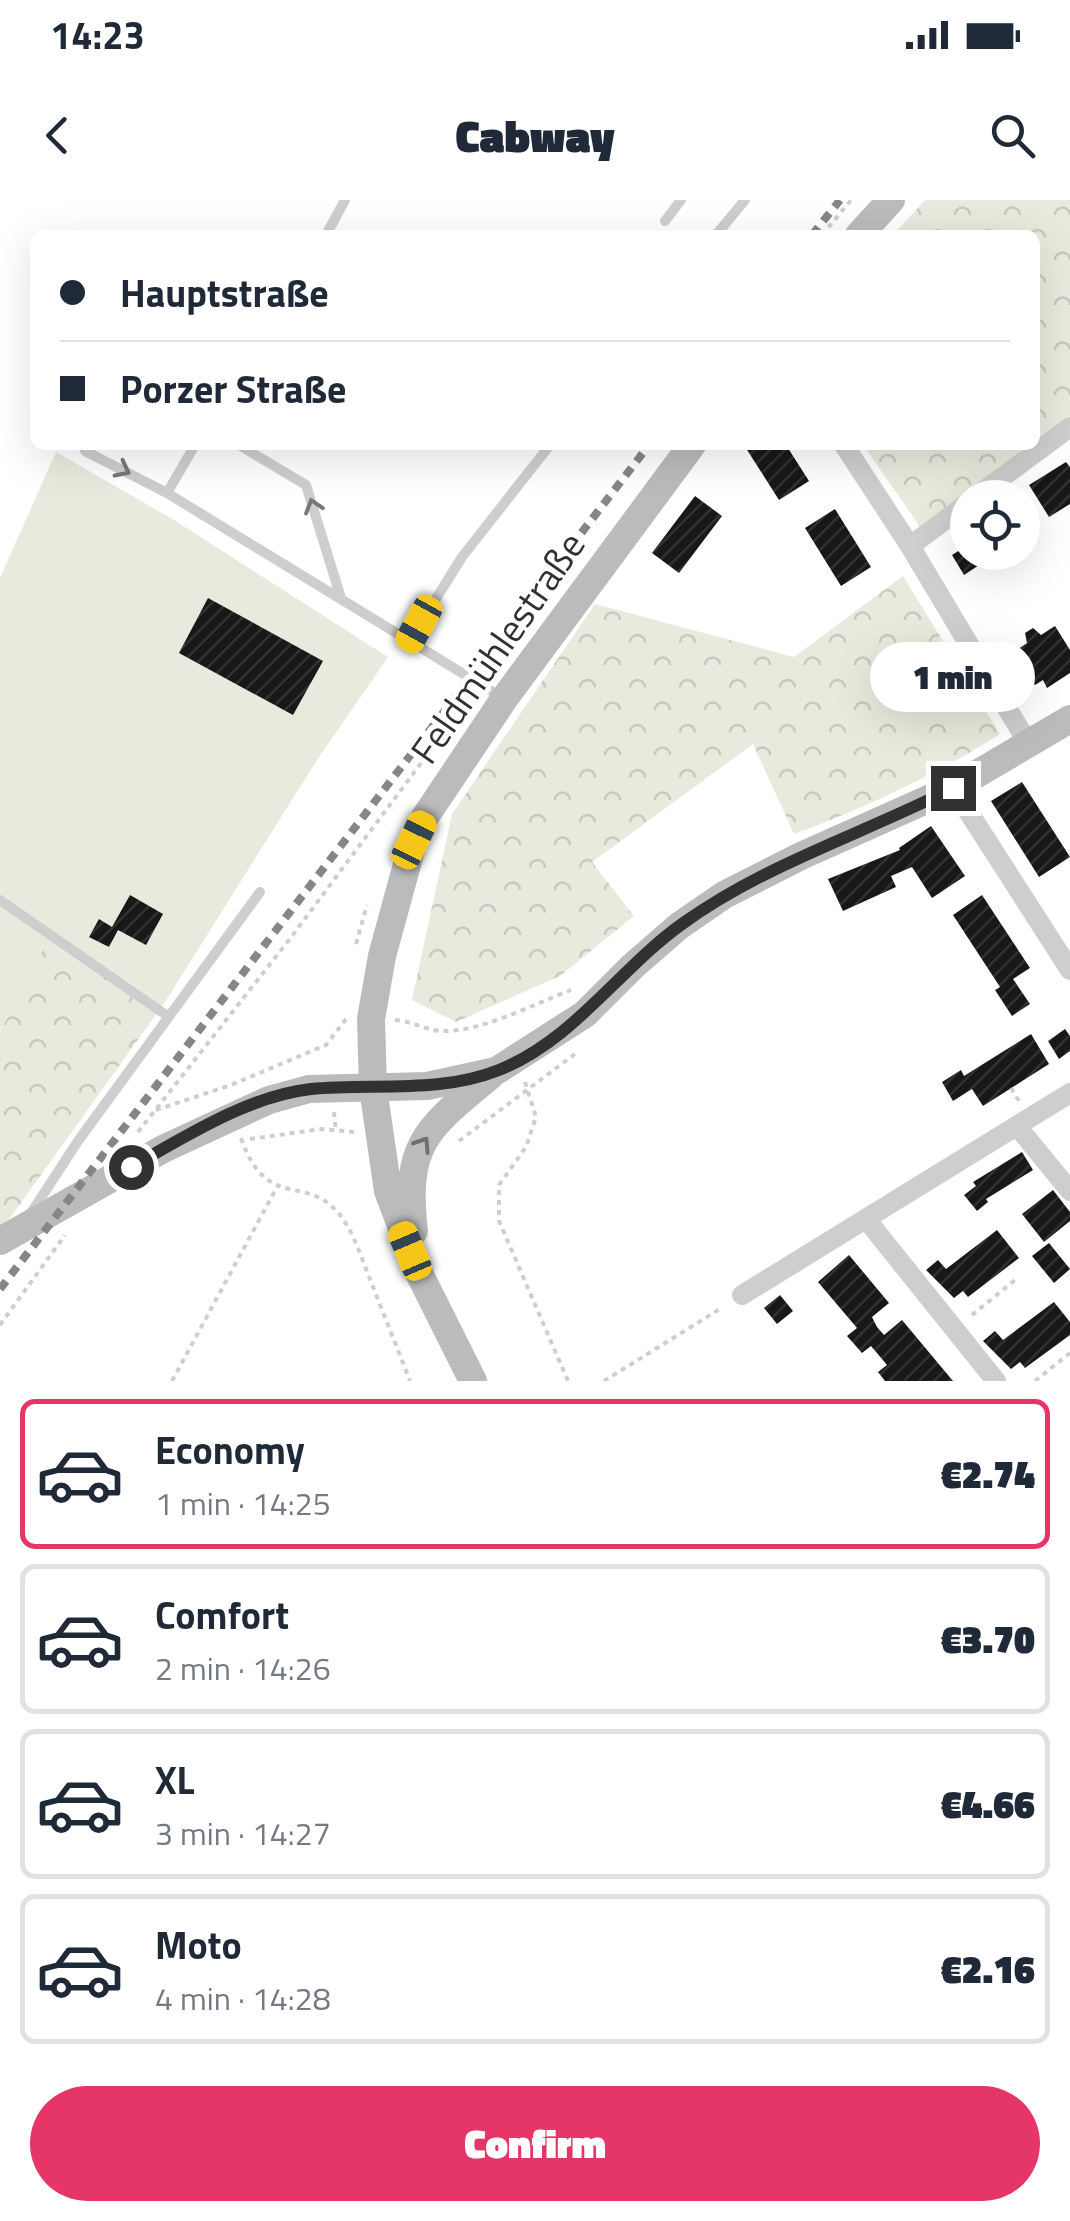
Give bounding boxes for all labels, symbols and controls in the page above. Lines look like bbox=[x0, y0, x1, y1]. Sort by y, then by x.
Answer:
text: 14:23 bbox=[50, 6, 145, 64]
text: Cabway bbox=[455, 101, 615, 169]
icon: back bbox=[30, 108, 85, 163]
icon: search bbox=[985, 108, 1040, 163]
text: Hauptstraße bbox=[120, 264, 329, 322]
text: Porzer Straße bbox=[120, 360, 346, 418]
one-way arrow bbox=[113, 458, 131, 478]
map controls bbox=[950, 480, 1040, 570]
button: locate bbox=[950, 480, 1040, 570]
one-way arrow bbox=[304, 498, 324, 515]
street label: Feldmühlestraße bbox=[395, 519, 599, 775]
car bbox=[391, 590, 447, 658]
callout: 1 min bbox=[870, 643, 1036, 713]
text: 1 min bbox=[913, 653, 992, 701]
route end bbox=[931, 766, 976, 811]
car bbox=[387, 806, 441, 874]
one-way arrow bbox=[411, 1136, 430, 1154]
route start bbox=[109, 1145, 154, 1190]
car bbox=[384, 1218, 436, 1284]
text: Economy bbox=[155, 1421, 305, 1479]
icon: car bbox=[35, 1429, 125, 1519]
text: €2.74 bbox=[941, 1445, 1035, 1503]
text: 1 min · 14:25 bbox=[155, 1479, 331, 1527]
text: Comfort bbox=[155, 1586, 289, 1644]
icon: car bbox=[35, 1594, 125, 1684]
text: €3.70 bbox=[941, 1610, 1035, 1668]
text: 2 min · 14:26 bbox=[155, 1644, 331, 1692]
text: XL bbox=[155, 1751, 195, 1809]
icon: car bbox=[35, 1759, 125, 1849]
text: €4.66 bbox=[941, 1775, 1035, 1833]
text: 3 min · 14:27 bbox=[155, 1809, 331, 1857]
text: Moto bbox=[155, 1916, 242, 1974]
icon: car bbox=[35, 1924, 125, 2014]
text: €2.16 bbox=[941, 1940, 1035, 1998]
text: 4 min · 14:28 bbox=[155, 1974, 331, 2022]
button: Confirm bbox=[30, 2086, 1040, 2201]

